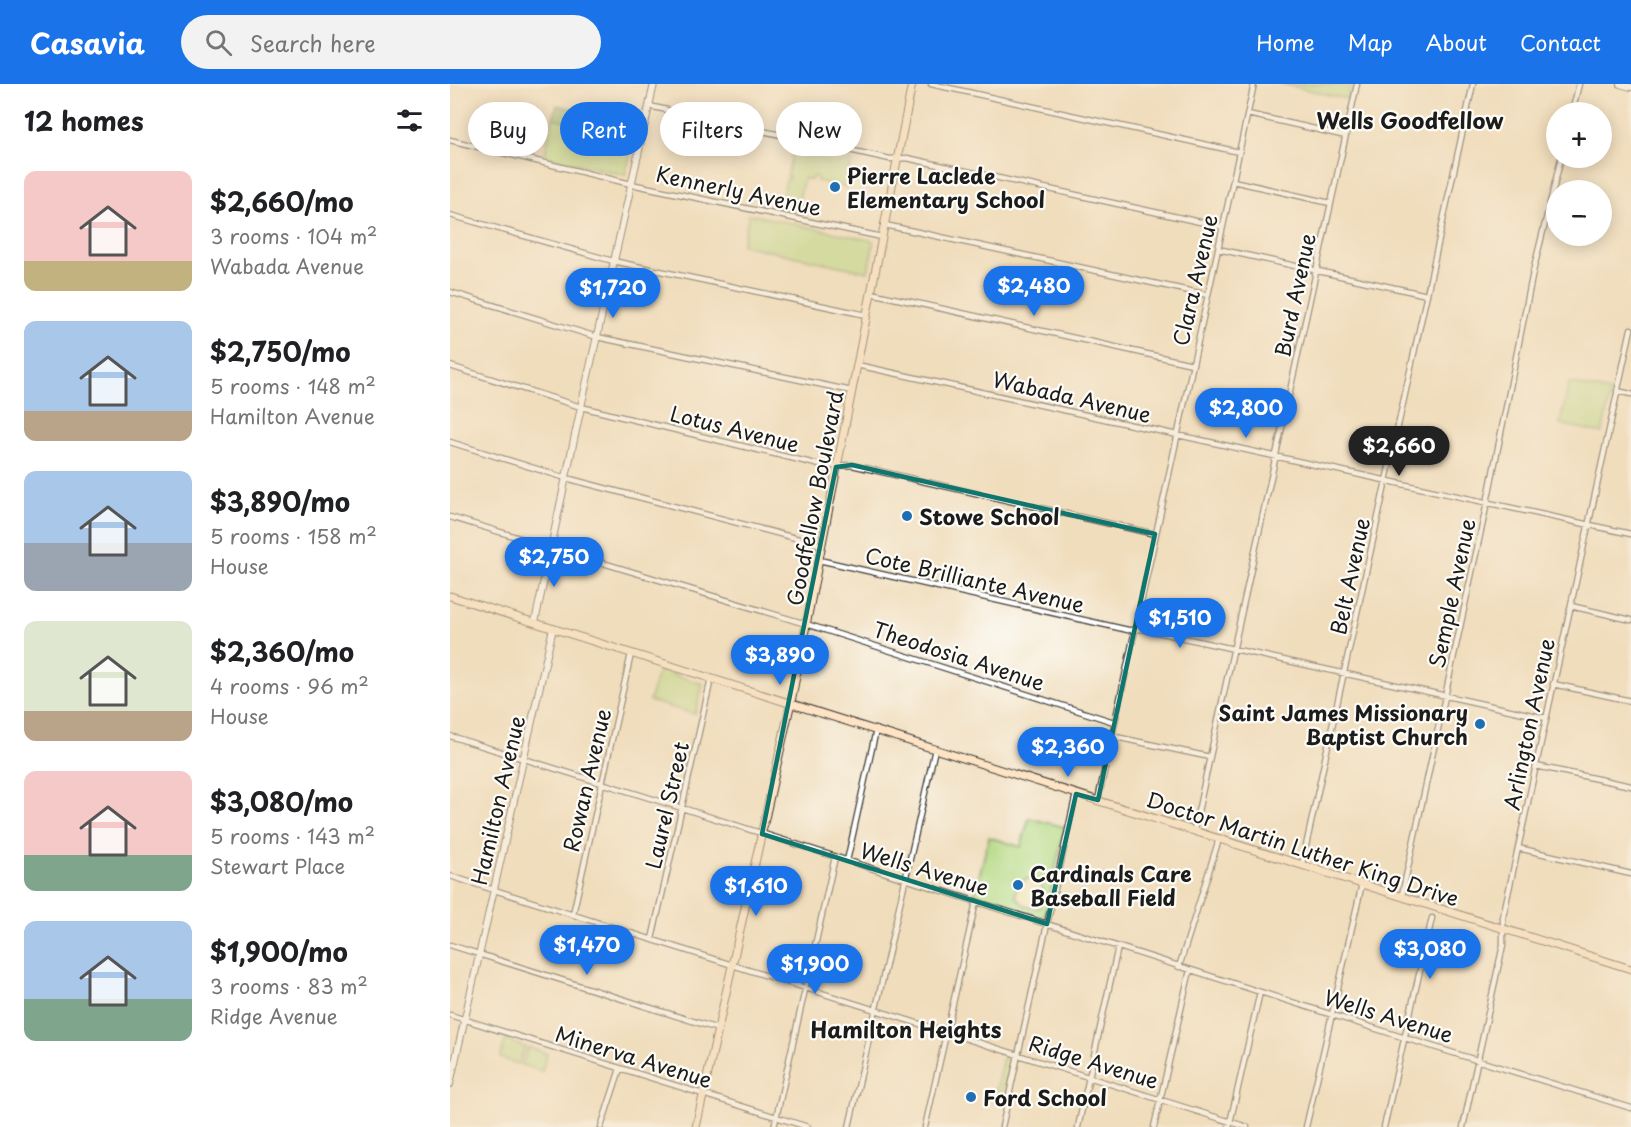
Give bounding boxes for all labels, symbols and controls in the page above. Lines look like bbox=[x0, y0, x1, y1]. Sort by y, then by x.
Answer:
search box bbox=[181, 15, 601, 69]
text: Casavia bbox=[30, 21, 145, 64]
icon: search bbox=[202, 26, 235, 59]
text: Search here bbox=[250, 26, 376, 59]
text: Home bbox=[1256, 26, 1315, 58]
text: Map bbox=[1348, 26, 1393, 58]
text: About bbox=[1426, 26, 1487, 58]
text: Contact bbox=[1520, 26, 1601, 58]
text: 12 homes bbox=[24, 101, 144, 140]
chip: Buy bbox=[468, 102, 548, 156]
chip: Rent bbox=[560, 102, 648, 156]
chip: Filters bbox=[660, 102, 764, 156]
chip: New bbox=[776, 102, 862, 156]
map controls bbox=[1546, 102, 1612, 246]
button: + bbox=[1546, 102, 1612, 168]
district label: Wells Goodfellow bbox=[1316, 103, 1504, 136]
icon: filters bbox=[393, 104, 426, 137]
street label: Kennerly Avenue bbox=[653, 157, 825, 223]
place label: Pierre Laclede Elementary School bbox=[847, 159, 1045, 215]
marker: Pierre Laclede Elementary School bbox=[828, 180, 842, 194]
button: − bbox=[1546, 180, 1612, 246]
text: $2,660/mo bbox=[210, 182, 354, 221]
icon: home bbox=[72, 195, 144, 267]
street label: Clara Avenue bbox=[1163, 211, 1225, 349]
text: 3 rooms · 104 m² bbox=[210, 221, 377, 251]
street label: Burd Avenue bbox=[1265, 230, 1323, 360]
text: Wabada Avenue bbox=[210, 251, 364, 281]
pin: $2,480 bbox=[985, 266, 1083, 317]
pin: $1,720 bbox=[564, 268, 662, 319]
text: $2,480 bbox=[997, 270, 1071, 300]
text: $1,720 bbox=[579, 272, 647, 302]
text: $2,750/mo bbox=[210, 332, 350, 371]
icon: home bbox=[72, 345, 144, 417]
street label: Wabada Avenue bbox=[990, 362, 1154, 430]
text: 5 rooms · 148 m² bbox=[210, 371, 376, 401]
street label: Goodfellow Boulevard bbox=[777, 388, 851, 608]
pin: $2,800 bbox=[1197, 388, 1295, 439]
text: $2,800 bbox=[1209, 392, 1283, 422]
street label: Lotus Avenue bbox=[667, 396, 803, 460]
text: Hamilton Avenue bbox=[210, 401, 375, 431]
pin: $2,660 bbox=[1350, 426, 1448, 477]
text: $2,660 bbox=[1363, 430, 1435, 460]
text: $3,890/mo bbox=[210, 482, 350, 521]
icon: home bbox=[72, 495, 144, 567]
place label: Stowe School bbox=[919, 500, 1060, 532]
marker: Stowe School bbox=[900, 509, 914, 523]
street label: Belt Avenue bbox=[1321, 515, 1377, 637]
street label: Semple Avenue bbox=[1420, 515, 1482, 671]
text: 5 rooms · 158 m² bbox=[210, 521, 377, 551]
pin: $2,750 bbox=[505, 537, 603, 588]
street label: Cote Brilliante Avenue bbox=[862, 538, 1088, 620]
text: $2,750 bbox=[519, 541, 589, 571]
text: House bbox=[210, 551, 269, 581]
pin: $1,510 bbox=[1131, 598, 1229, 649]
text: $1,510 bbox=[1149, 602, 1212, 632]
street label: Theodosia Avenue bbox=[869, 612, 1049, 698]
text: $2,360/mo bbox=[210, 632, 354, 671]
pin: $3,890 bbox=[731, 635, 829, 686]
street label: Arlington Avenue bbox=[1494, 635, 1562, 813]
text: $3,890 bbox=[745, 639, 815, 669]
icon: home bbox=[72, 645, 144, 717]
text: 4 rooms · 96 m² bbox=[210, 671, 369, 701]
place label: Saint James Missionary Baptist Church bbox=[1218, 696, 1468, 752]
text: House bbox=[210, 701, 269, 731]
street label: Rowan Avenue bbox=[554, 705, 618, 855]
street label: Hamilton Avenue bbox=[462, 712, 532, 888]
marker: Saint James Missionary Baptist Church bbox=[1473, 717, 1487, 731]
pin: $2,360 bbox=[1019, 727, 1117, 778]
text: $2,360 bbox=[1031, 731, 1105, 761]
street label: Laurel Street bbox=[636, 738, 696, 872]
text: $3,080/mo bbox=[210, 782, 353, 821]
street label: Doctor Martin Luther King Drive bbox=[1143, 782, 1463, 914]
icon: home bbox=[72, 795, 144, 867]
text: 5 rooms · 143 m² bbox=[210, 821, 375, 851]
street label: Wells Avenue bbox=[857, 833, 993, 903]
text: Stewart Place bbox=[210, 851, 345, 881]
place label: Cardinals Care Baseball Field bbox=[1030, 857, 1192, 913]
pin: $1,610 bbox=[707, 866, 805, 917]
text: $1,610 bbox=[724, 870, 788, 900]
marker: Cardinals Care Baseball Field bbox=[1011, 878, 1025, 892]
pin: $1,470 bbox=[538, 925, 636, 976]
text: $1,470 bbox=[554, 929, 620, 959]
pin: $3,080 bbox=[1381, 929, 1479, 980]
text: $1,900/mo bbox=[210, 932, 348, 971]
text: $3,080 bbox=[1394, 933, 1466, 963]
pin: $1,900 bbox=[766, 944, 864, 995]
icon: home bbox=[72, 945, 144, 1017]
text: $1,900 bbox=[781, 948, 849, 978]
text: 3 rooms · 83 m² bbox=[210, 971, 368, 1001]
street label: Wells Avenue bbox=[1321, 980, 1457, 1050]
text: Ridge Avenue bbox=[210, 1001, 338, 1031]
district label: Hamilton Heights bbox=[810, 1012, 1002, 1045]
street label: Minerva Avenue bbox=[552, 1017, 716, 1095]
street label: Ridge Avenue bbox=[1025, 1026, 1163, 1096]
place label: Ford School bbox=[983, 1081, 1107, 1113]
marker: Ford School bbox=[964, 1090, 978, 1104]

